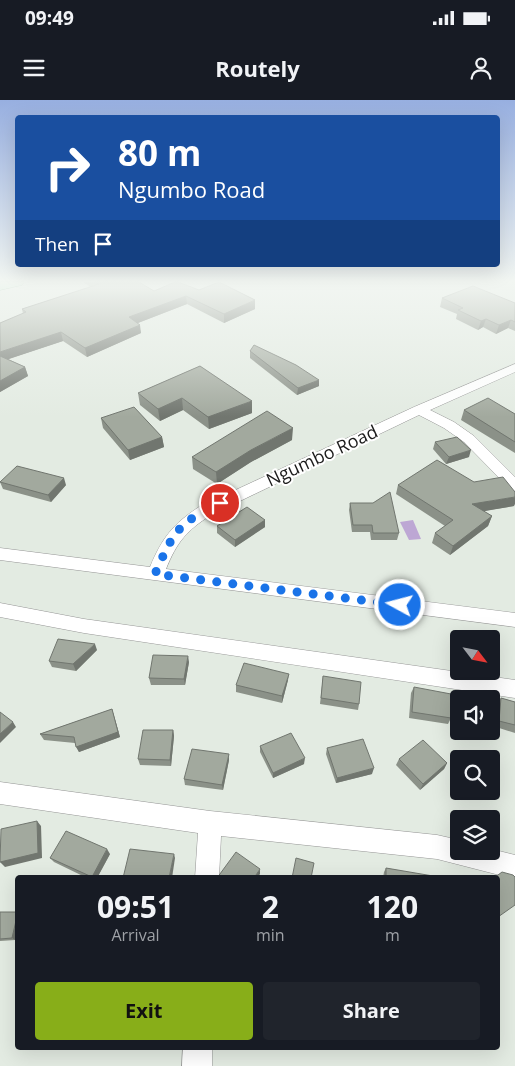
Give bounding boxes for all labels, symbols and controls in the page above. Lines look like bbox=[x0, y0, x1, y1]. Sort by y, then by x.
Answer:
text: 09:49 bbox=[25, 5, 74, 31]
text: Routely bbox=[215, 53, 300, 83]
icon: menu bbox=[20, 54, 48, 82]
icon: person bbox=[467, 54, 495, 82]
text: 80 m bbox=[118, 129, 201, 176]
icon: right bbox=[35, 135, 100, 200]
text: Ngumbo Road bbox=[118, 174, 265, 204]
icon: arrive bbox=[89, 230, 117, 258]
text: Then bbox=[35, 231, 79, 257]
street label: Ngumbo Road bbox=[262, 419, 381, 491]
pin bbox=[199, 482, 241, 524]
icon: arrive bbox=[206, 489, 234, 517]
position arrow bbox=[373, 578, 425, 630]
north arrow bbox=[450, 630, 500, 680]
map controls bbox=[450, 630, 500, 860]
button: sound bbox=[450, 690, 500, 740]
button: search bbox=[450, 750, 500, 800]
button: layers bbox=[450, 810, 500, 860]
text: 09:51 bbox=[97, 886, 174, 927]
text: 2 bbox=[262, 886, 279, 927]
text: 120 bbox=[367, 886, 418, 927]
text: Arrival bbox=[111, 924, 160, 946]
text: min bbox=[256, 924, 285, 946]
text: m bbox=[385, 924, 400, 946]
button: Exit bbox=[35, 982, 253, 1040]
button: Share bbox=[263, 982, 480, 1040]

